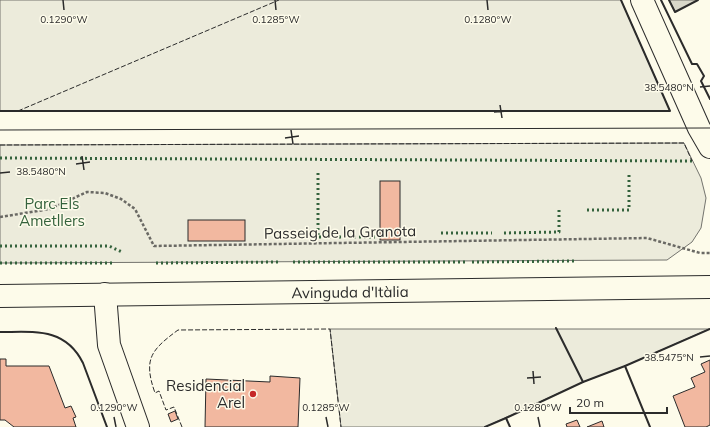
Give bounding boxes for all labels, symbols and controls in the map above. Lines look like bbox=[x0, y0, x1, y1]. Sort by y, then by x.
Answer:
text: 0.1290°W bbox=[40, 13, 88, 26]
text: 0.1285°W bbox=[252, 13, 300, 26]
text: 0.1280°W bbox=[464, 13, 512, 26]
text: 38.5480°N bbox=[644, 81, 694, 94]
text: 38.5480°N bbox=[16, 165, 66, 178]
park label: Parc Els Ametllers bbox=[19, 194, 85, 230]
street label: Passeig de la Granota bbox=[264, 221, 416, 243]
street label: Avinguda d'Itàlia bbox=[291, 281, 409, 302]
text: 38.5475°N bbox=[644, 351, 694, 364]
place label: Residencial Arel bbox=[166, 376, 245, 412]
marker: Residencial Arel bbox=[248, 389, 258, 399]
scale bar bbox=[570, 389, 667, 415]
text: 20 m bbox=[576, 395, 604, 410]
text: 0.1290°W bbox=[90, 401, 138, 414]
text: 0.1285°W bbox=[302, 401, 350, 414]
text: 0.1280°W bbox=[514, 401, 562, 414]

